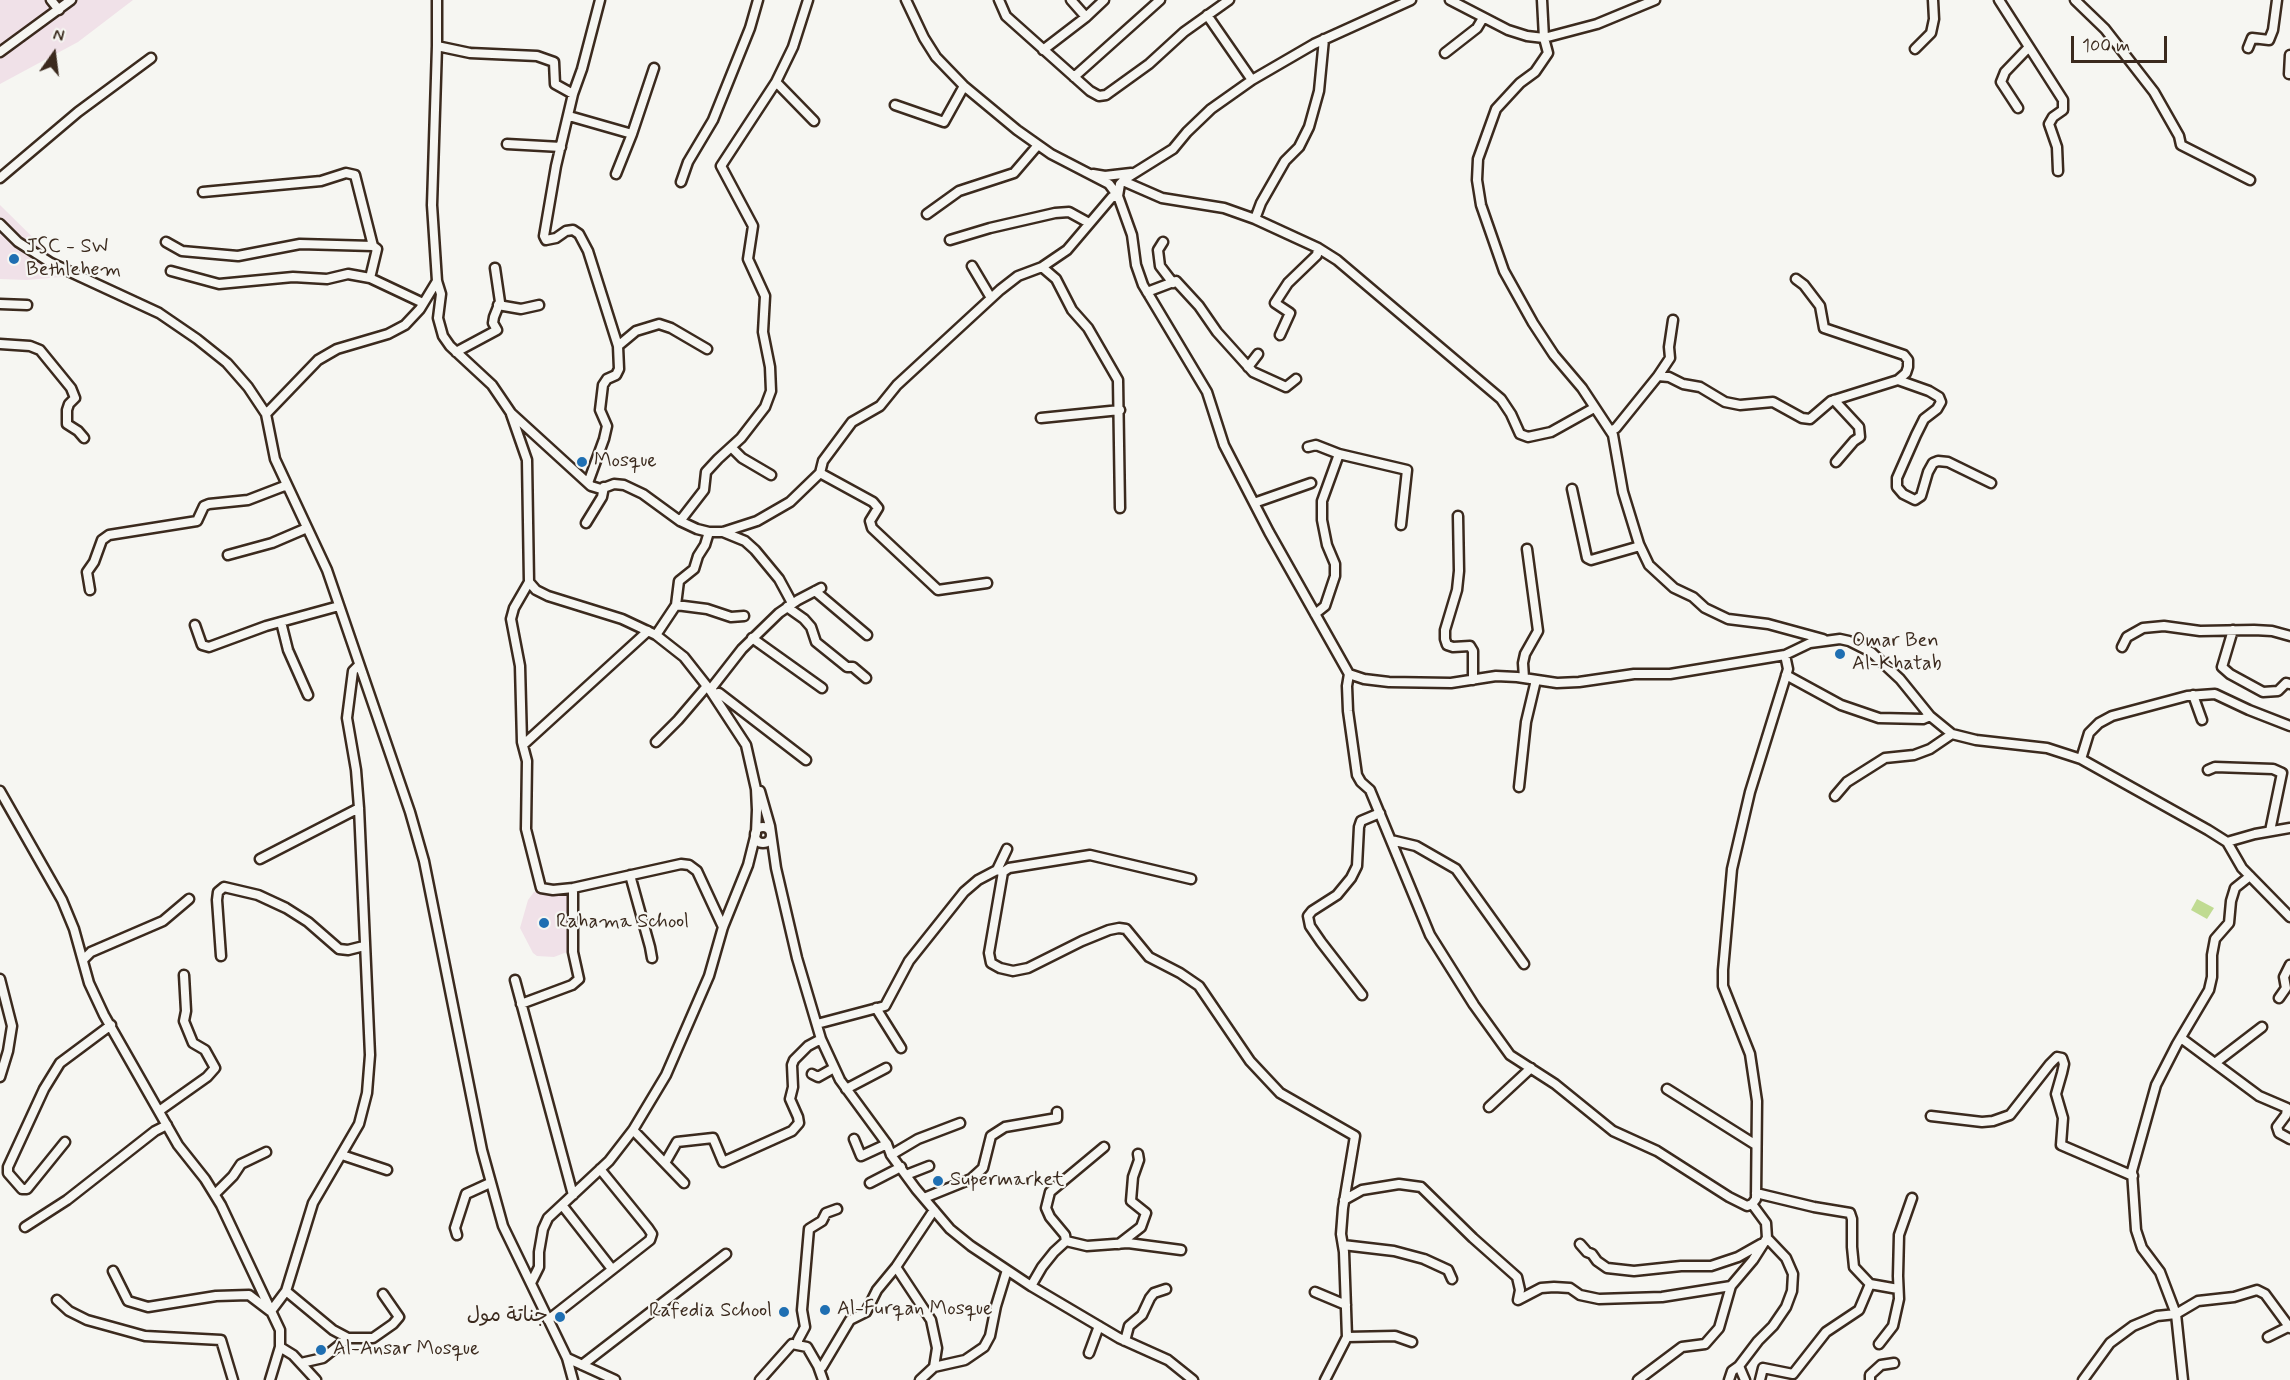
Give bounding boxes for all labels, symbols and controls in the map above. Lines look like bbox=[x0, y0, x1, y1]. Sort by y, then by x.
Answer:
north arrow bbox=[24, 24, 84, 84]
scale bar bbox=[2074, 24, 2170, 62]
text: N bbox=[51, 25, 66, 48]
text: 100 m bbox=[2082, 34, 2130, 58]
place label: JSC - SW Bethlehem bbox=[26, 236, 121, 283]
marker: JSC - SW Bethlehem bbox=[7, 252, 21, 266]
place label: Mosque bbox=[594, 450, 657, 474]
marker: Mosque bbox=[575, 455, 589, 469]
place label: Omar Ben Al-Khatab bbox=[1852, 630, 1942, 677]
marker: Omar Ben Al-Khatab bbox=[1833, 647, 1847, 661]
place label: Rahama School bbox=[556, 911, 689, 935]
marker: Rahama School bbox=[537, 916, 551, 930]
place label: Supermarket bbox=[950, 1169, 1064, 1193]
marker: Supermarket bbox=[931, 1174, 945, 1188]
place label: Al-Furqan Mosque bbox=[837, 1298, 992, 1322]
place label: Rafedia School bbox=[649, 1300, 772, 1324]
marker: Al-Furqan Mosque bbox=[818, 1303, 832, 1317]
place label: جناتة مول bbox=[467, 1305, 548, 1329]
marker: Rafedia School bbox=[777, 1305, 791, 1319]
marker: جناتة مول bbox=[553, 1310, 567, 1324]
place label: Al-Ansar Mosque bbox=[333, 1338, 479, 1362]
marker: Al-Ansar Mosque bbox=[314, 1343, 328, 1357]

